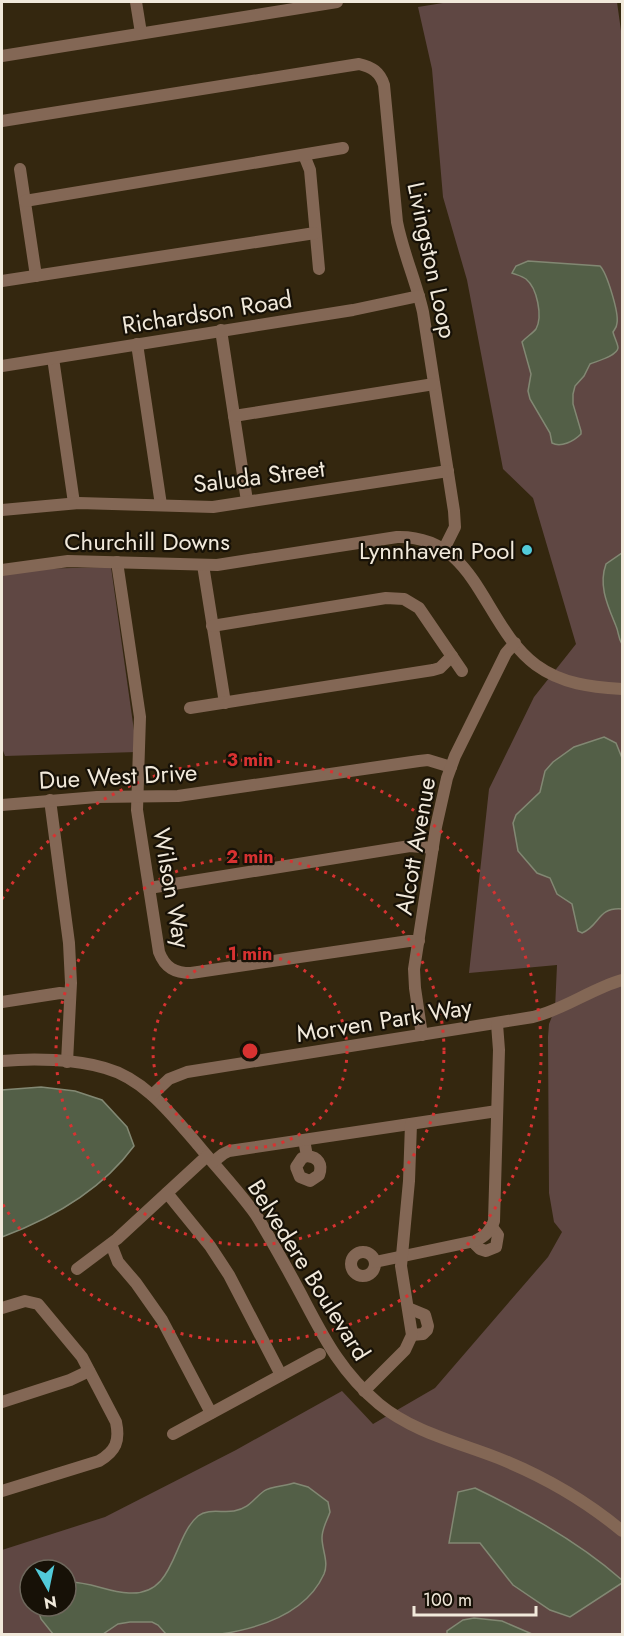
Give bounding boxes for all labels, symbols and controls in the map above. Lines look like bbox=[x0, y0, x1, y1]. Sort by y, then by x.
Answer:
street label: Livingston Loop bbox=[398, 179, 466, 341]
street label: Richardson Road bbox=[120, 281, 294, 343]
street label: Saluda Street bbox=[191, 451, 327, 501]
street label: Churchill Downs bbox=[64, 524, 230, 559]
place label: Lynnhaven Pool bbox=[359, 533, 515, 568]
marker: Lynnhaven Pool bbox=[520, 543, 534, 557]
text: 3 min bbox=[227, 747, 273, 773]
street label: Due West Drive bbox=[38, 754, 198, 798]
street label: Alcott Avenue bbox=[386, 774, 444, 918]
street label: Wilson Way bbox=[144, 825, 200, 951]
text: 2 min bbox=[226, 844, 274, 870]
text: 1 min bbox=[228, 941, 272, 967]
street label: Morven Park Way bbox=[294, 989, 475, 1051]
centre of rings bbox=[240, 1041, 260, 1061]
street label: Belvedere Boulevard bbox=[239, 1173, 379, 1367]
north arrow bbox=[18, 1558, 78, 1618]
scale bar bbox=[414, 1579, 536, 1617]
text: 100 m bbox=[423, 1587, 472, 1613]
text: N bbox=[42, 1590, 58, 1615]

